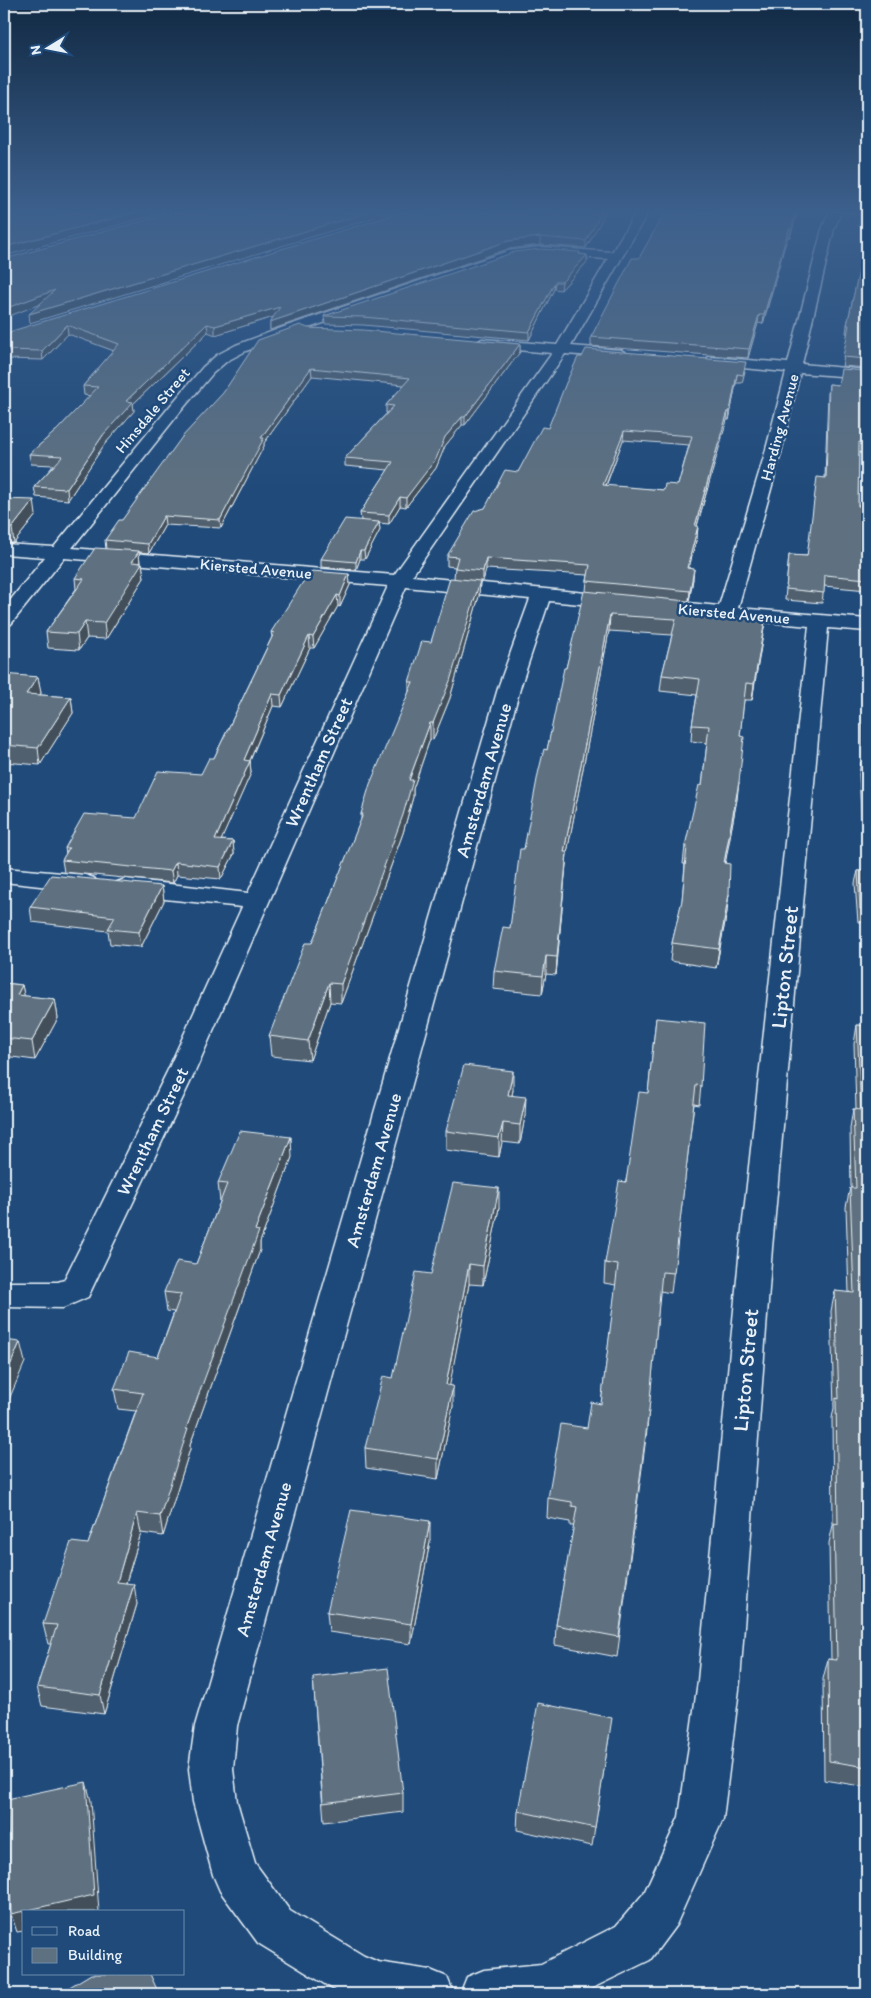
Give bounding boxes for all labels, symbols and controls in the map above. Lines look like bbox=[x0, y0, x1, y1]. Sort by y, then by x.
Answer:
north arrow bbox=[22, 22, 72, 72]
text: N bbox=[26, 44, 45, 56]
street label: Hinsdale Street bbox=[111, 363, 194, 457]
street label: Harding Avenue bbox=[756, 371, 803, 483]
street label: Kiersted Avenue bbox=[199, 554, 313, 583]
street label: Kiersted Avenue bbox=[677, 599, 791, 628]
street label: Wrentham Street bbox=[279, 694, 357, 831]
street label: Amsterdam Avenue bbox=[450, 700, 517, 860]
street label: Lipton Street bbox=[765, 904, 804, 1030]
street label: Wrentham Street bbox=[111, 1063, 193, 1199]
street label: Amsterdam Avenue bbox=[340, 1090, 407, 1250]
street label: Lipton Street bbox=[727, 1307, 764, 1433]
street label: Amsterdam Avenue bbox=[230, 1479, 297, 1639]
legend bbox=[22, 1910, 185, 1976]
text: Road bbox=[68, 1922, 101, 1940]
text: Building bbox=[68, 1946, 122, 1964]

